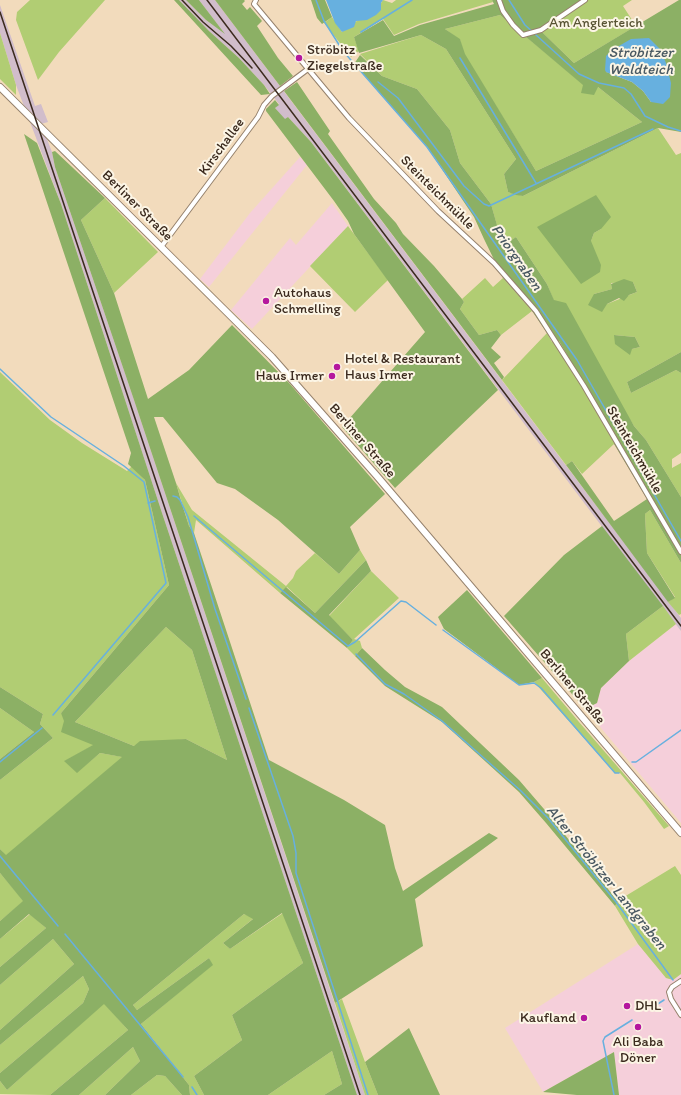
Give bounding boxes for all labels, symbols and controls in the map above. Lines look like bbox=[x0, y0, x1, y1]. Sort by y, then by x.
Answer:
park label: Am Anglerteich bbox=[549, 15, 643, 31]
place label: Ströbitz Ziegelstraße bbox=[307, 42, 382, 74]
water label: Ströbitzer Waldteich bbox=[609, 44, 673, 79]
marker: Ströbitz Ziegelstraße bbox=[294, 53, 304, 63]
street label: Kirschallee bbox=[196, 115, 248, 179]
street label: Steinteichmühle bbox=[396, 152, 478, 234]
street label: Berliner Straße bbox=[98, 167, 176, 245]
water label: Priorgraben bbox=[487, 221, 545, 295]
place label: Autohaus Schmelling bbox=[274, 285, 341, 318]
marker: Autohaus Schmelling bbox=[261, 296, 271, 306]
place label: Hotel & Restaurant Haus Irmer bbox=[345, 351, 460, 384]
marker: Hotel & Restaurant Haus Irmer bbox=[332, 362, 342, 372]
place label: Haus Irmer bbox=[256, 368, 324, 384]
marker: Haus Irmer bbox=[327, 371, 337, 381]
street label: Berliner Straße bbox=[325, 400, 399, 482]
street label: Steinteichmühle bbox=[602, 403, 666, 497]
street label: Berliner Straße bbox=[536, 646, 608, 728]
water label: Alter Ströbitzer Landgraben bbox=[542, 802, 670, 954]
place label: DHL bbox=[635, 998, 661, 1014]
marker: DHL bbox=[622, 1001, 632, 1011]
place label: Kaufland bbox=[520, 1010, 576, 1026]
marker: Kaufland bbox=[579, 1013, 589, 1023]
marker: Ali Baba Döner bbox=[633, 1022, 643, 1032]
place label: Ali Baba Döner bbox=[613, 1034, 663, 1066]

